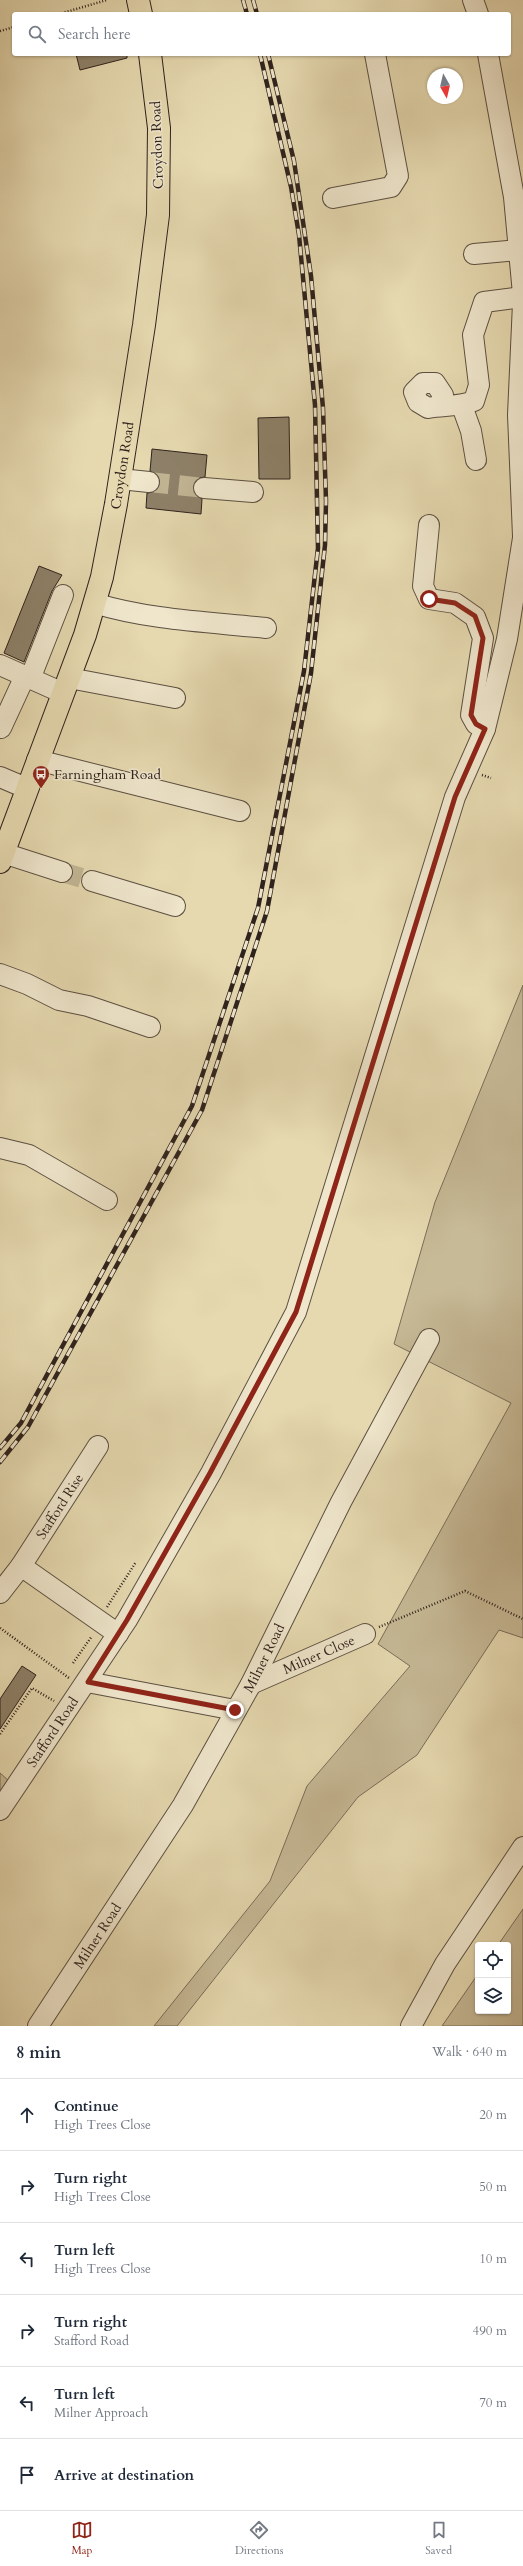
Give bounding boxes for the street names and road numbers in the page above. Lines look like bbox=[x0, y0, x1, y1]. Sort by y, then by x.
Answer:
street label: Croydon Road bbox=[146, 100, 168, 189]
street label: Croydon Road bbox=[106, 420, 138, 511]
street label: Stafford Rise bbox=[31, 1470, 87, 1543]
street label: Milner Road bbox=[239, 1620, 289, 1696]
street label: Milner Close bbox=[280, 1630, 358, 1678]
street label: Stafford Road bbox=[22, 1693, 83, 1771]
street label: Milner Road bbox=[69, 1899, 126, 1972]

